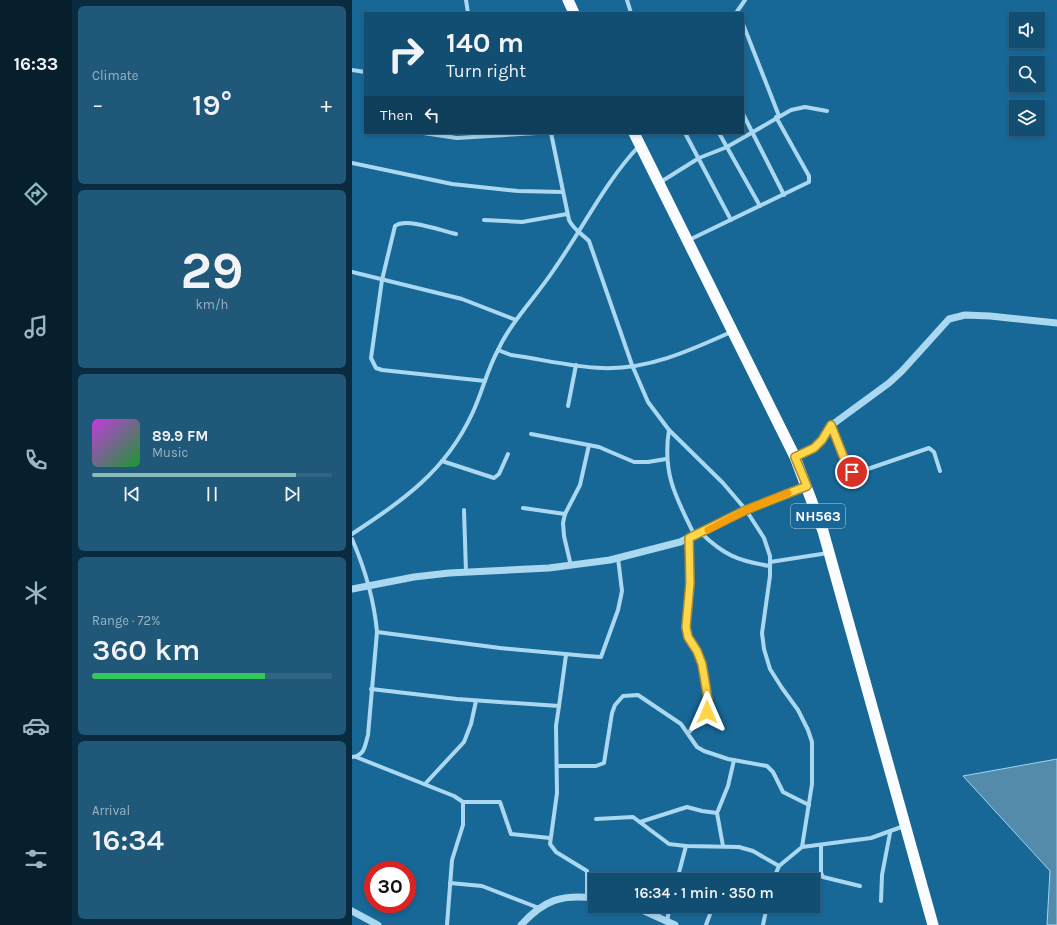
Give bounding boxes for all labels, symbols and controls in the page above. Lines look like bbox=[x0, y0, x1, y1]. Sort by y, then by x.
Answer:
map controls bbox=[1009, 12, 1045, 136]
button: sound bbox=[1009, 12, 1045, 48]
text: 140 m bbox=[446, 26, 524, 59]
icon: right bbox=[380, 28, 432, 80]
text: 16:33 bbox=[14, 53, 58, 75]
button: search bbox=[1009, 56, 1045, 92]
text: Turn right bbox=[446, 60, 526, 82]
text: Climate bbox=[92, 68, 138, 83]
text: 19° bbox=[192, 87, 232, 123]
text: − bbox=[92, 92, 104, 118]
text: + bbox=[320, 92, 332, 118]
button: layers bbox=[1009, 100, 1045, 136]
icon: left bbox=[421, 104, 443, 126]
text: Then bbox=[380, 106, 413, 124]
icon: directions bbox=[22, 180, 50, 208]
text: 29 bbox=[180, 240, 244, 301]
text: km/h bbox=[196, 297, 228, 312]
icon: music bbox=[22, 313, 50, 341]
text: 89.9 FM bbox=[152, 427, 208, 445]
text: Music bbox=[152, 445, 188, 460]
icon: phone bbox=[22, 446, 50, 474]
pin bbox=[835, 455, 869, 489]
icon: arrive bbox=[841, 461, 863, 483]
icon: previous bbox=[121, 483, 143, 505]
icon: pause bbox=[201, 483, 223, 505]
icon: next bbox=[281, 483, 303, 505]
road number: NH563 bbox=[791, 504, 845, 528]
icon: climate bbox=[22, 579, 50, 607]
text: Range · 72% bbox=[92, 613, 161, 628]
text: 360 km bbox=[92, 632, 200, 668]
position arrow bbox=[686, 691, 728, 733]
icon: car bbox=[22, 712, 50, 740]
text: Arrival bbox=[92, 803, 130, 818]
text: 16:34 bbox=[92, 822, 164, 858]
icon: filters bbox=[22, 845, 50, 873]
speed limit sign: 30 bbox=[364, 861, 416, 913]
text: 16:34 · 1 min · 350 m bbox=[634, 884, 774, 902]

